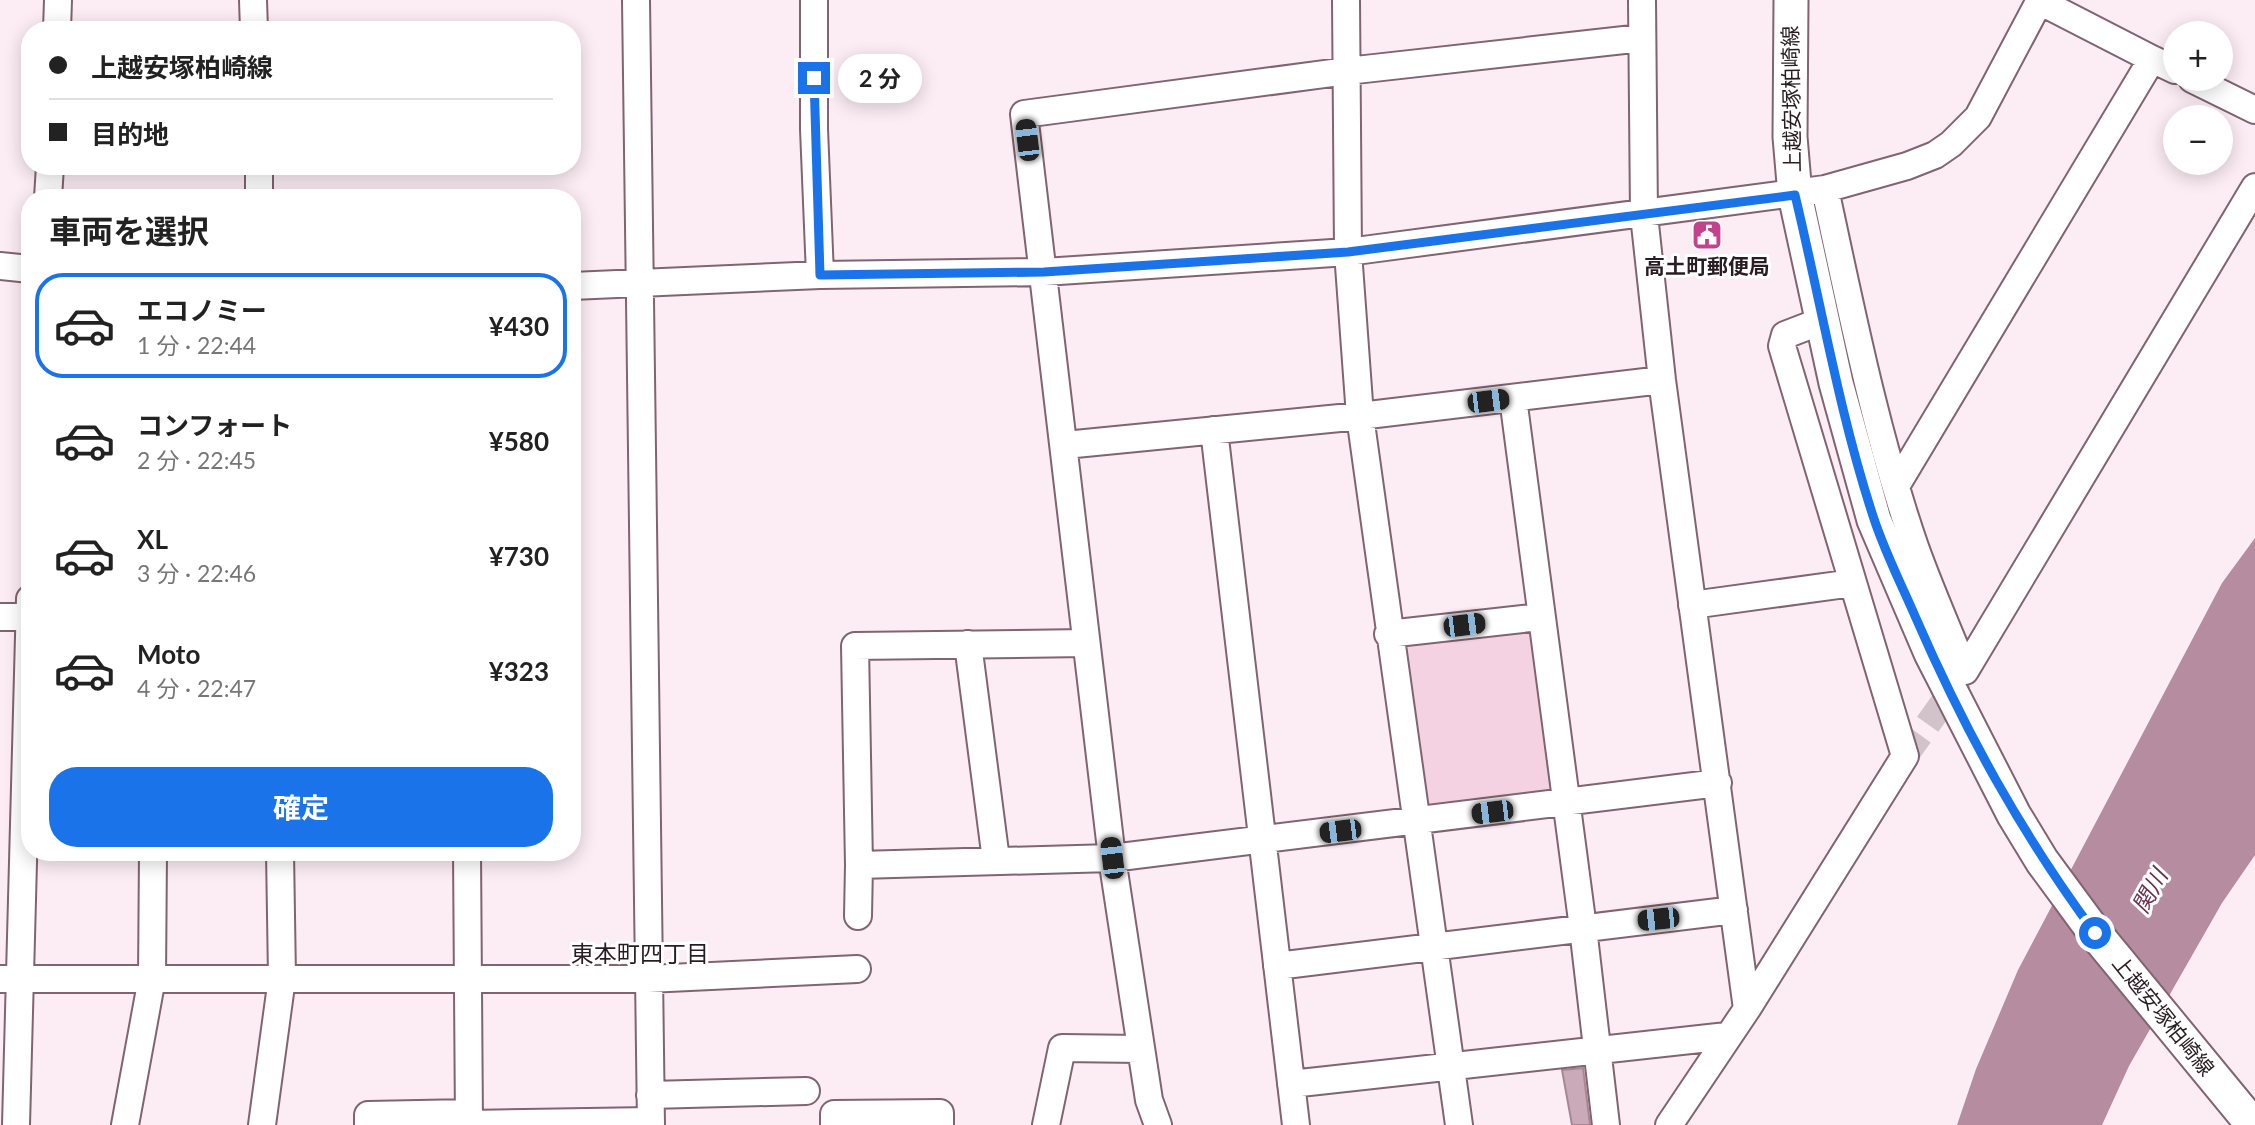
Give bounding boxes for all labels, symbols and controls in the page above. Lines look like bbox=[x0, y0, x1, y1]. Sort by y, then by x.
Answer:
map controls bbox=[2163, 21, 2233, 175]
button: + bbox=[2163, 21, 2233, 91]
street label: 上越安塚柏崎線 bbox=[1777, 25, 1804, 173]
text: 上越安塚柏崎線 bbox=[91, 51, 273, 83]
callout: 2 分 bbox=[838, 54, 922, 102]
route end bbox=[798, 62, 830, 94]
text: 2 分 bbox=[859, 64, 901, 92]
button: − bbox=[2163, 105, 2233, 175]
text: 目的地 bbox=[91, 118, 169, 150]
car bbox=[1015, 118, 1040, 162]
text: 車両を選択 bbox=[49, 211, 209, 250]
public building icon: 高土町郵便局 bbox=[1690, 218, 1724, 252]
place label: 高土町郵便局 bbox=[1644, 253, 1770, 278]
icon: car bbox=[53, 294, 116, 357]
text: エコノミー bbox=[137, 294, 267, 326]
text: ¥430 bbox=[489, 310, 549, 342]
text: 1 分 · 22:44 bbox=[137, 331, 256, 359]
car bbox=[1466, 388, 1511, 414]
icon: car bbox=[53, 409, 116, 472]
text: コンフォート bbox=[137, 409, 292, 441]
text: ¥580 bbox=[489, 425, 549, 457]
text: 2 分 · 22:45 bbox=[137, 446, 256, 474]
text: XL bbox=[137, 523, 168, 555]
icon: car bbox=[53, 524, 116, 587]
text: ¥730 bbox=[489, 540, 549, 572]
text: 3 分 · 22:46 bbox=[137, 559, 256, 587]
car bbox=[1442, 612, 1487, 638]
text: Moto bbox=[137, 638, 200, 670]
icon: car bbox=[53, 639, 116, 702]
text: ¥323 bbox=[489, 655, 549, 687]
text: 4 分 · 22:47 bbox=[137, 674, 256, 702]
button: 確定 bbox=[49, 767, 553, 847]
car bbox=[1470, 799, 1515, 825]
car bbox=[1318, 818, 1363, 844]
car bbox=[1100, 836, 1125, 880]
water label: 関川 bbox=[2126, 861, 2174, 917]
car bbox=[1637, 906, 1680, 932]
route start bbox=[2079, 917, 2111, 949]
district label: 東本町四丁目 bbox=[571, 939, 709, 967]
street label: 上越安塚柏崎線 bbox=[2108, 950, 2220, 1080]

